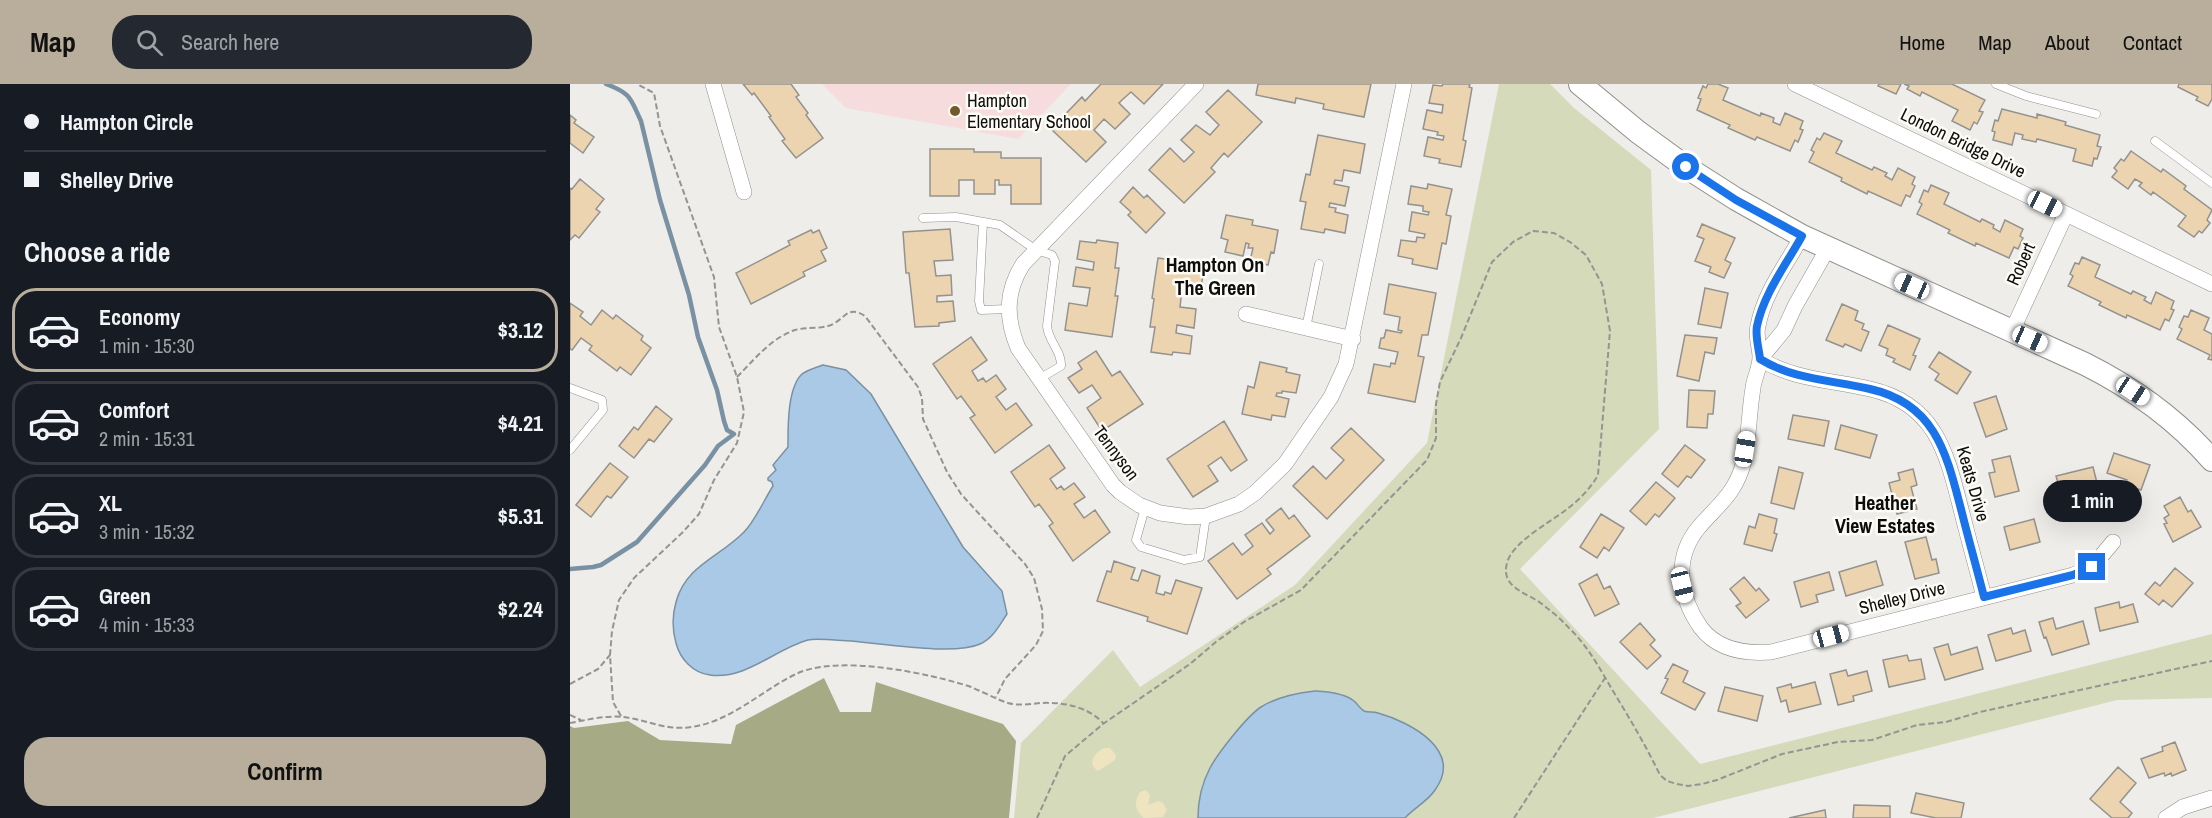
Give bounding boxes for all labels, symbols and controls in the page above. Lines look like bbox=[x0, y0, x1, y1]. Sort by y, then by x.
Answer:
search box bbox=[112, 15, 532, 69]
text: Map bbox=[30, 23, 76, 61]
icon: search bbox=[133, 26, 166, 59]
text: Search here bbox=[181, 27, 279, 57]
text: Home bbox=[1899, 28, 1945, 57]
text: Map bbox=[1978, 28, 2012, 57]
text: About bbox=[2045, 28, 2090, 57]
text: Contact bbox=[2123, 28, 2182, 57]
place label: Hampton Elementary School bbox=[967, 88, 1091, 134]
street label: London Bridge Drive bbox=[1897, 101, 2030, 184]
marker: Hampton Elementary School bbox=[948, 104, 962, 118]
text: Hampton Circle bbox=[60, 107, 193, 137]
route start bbox=[1672, 153, 1699, 180]
text: Shelley Drive bbox=[60, 165, 173, 195]
car bbox=[2025, 188, 2065, 220]
text: Choose a ride bbox=[24, 234, 170, 270]
street label: Robert bbox=[2000, 238, 2041, 289]
district label: Hampton On The Green bbox=[1166, 251, 1264, 301]
car bbox=[1892, 270, 1932, 302]
text: Economy bbox=[99, 302, 180, 332]
icon: car bbox=[27, 303, 81, 357]
text: $3.12 bbox=[498, 315, 543, 345]
car bbox=[2010, 323, 2050, 355]
text: 1 min · 15:30 bbox=[99, 332, 195, 359]
car bbox=[2113, 374, 2153, 408]
text: Comfort bbox=[99, 395, 169, 425]
icon: car bbox=[27, 396, 81, 450]
text: $4.21 bbox=[498, 408, 543, 438]
street label: Tennyson bbox=[1087, 420, 1145, 485]
text: 2 min · 15:31 bbox=[99, 425, 195, 452]
car bbox=[1733, 430, 1757, 468]
street label: Keats Drive bbox=[1951, 443, 1996, 524]
callout: 1 min bbox=[2042, 480, 2141, 522]
text: 1 min bbox=[2071, 487, 2114, 514]
text: XL bbox=[99, 488, 122, 518]
icon: car bbox=[27, 489, 81, 543]
district label: Heather View Estates bbox=[1835, 489, 1935, 539]
text: $5.31 bbox=[498, 501, 543, 531]
text: 3 min · 15:32 bbox=[99, 518, 195, 545]
route end bbox=[2078, 553, 2105, 580]
car bbox=[1669, 565, 1695, 605]
street label: Shelley Drive bbox=[1856, 575, 1947, 620]
text: Green bbox=[99, 581, 151, 611]
icon: car bbox=[27, 582, 81, 636]
text: $2.24 bbox=[498, 594, 543, 624]
text: 4 min · 15:33 bbox=[99, 611, 195, 638]
car bbox=[1811, 623, 1851, 649]
button: Confirm bbox=[24, 737, 546, 806]

